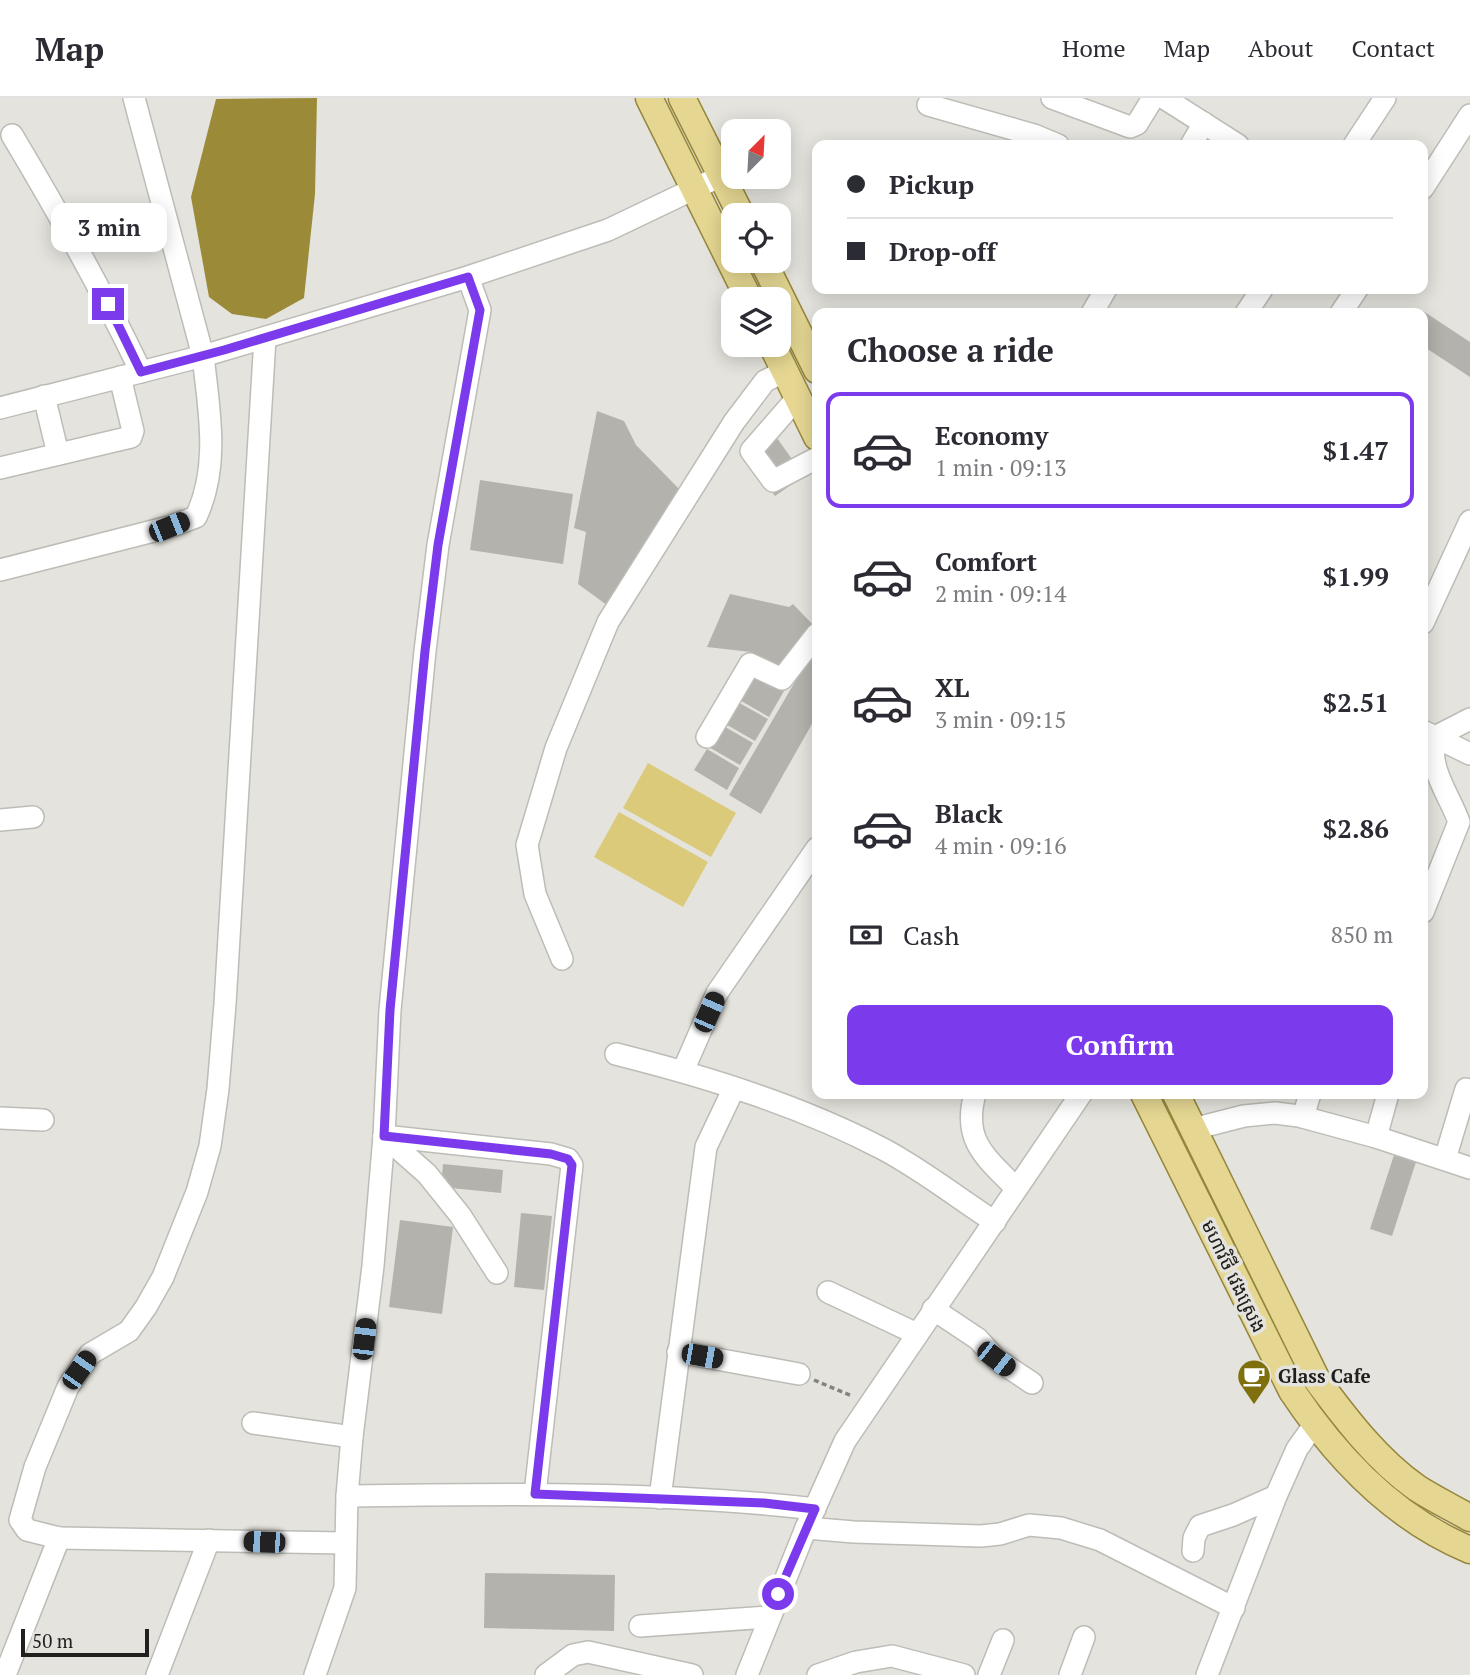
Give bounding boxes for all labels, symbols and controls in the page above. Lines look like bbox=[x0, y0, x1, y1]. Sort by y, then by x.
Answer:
text: Map bbox=[35, 27, 104, 70]
text: Home bbox=[1062, 32, 1126, 64]
text: Map bbox=[1164, 32, 1210, 64]
text: About bbox=[1248, 32, 1314, 64]
text: Contact bbox=[1352, 32, 1435, 64]
north arrow bbox=[721, 119, 791, 189]
map controls bbox=[721, 119, 791, 357]
text: Pickup bbox=[889, 167, 974, 201]
callout: 3 min bbox=[50, 202, 166, 252]
button: locate bbox=[721, 203, 791, 273]
text: 3 min bbox=[78, 212, 140, 243]
text: Drop-off bbox=[889, 234, 996, 268]
button: layers bbox=[721, 287, 791, 357]
route end bbox=[92, 288, 124, 320]
text: Choose a ride bbox=[847, 329, 1054, 371]
text: Economy bbox=[935, 418, 1048, 452]
icon: car bbox=[851, 419, 914, 482]
text: $1.47 bbox=[1323, 433, 1389, 467]
text: 1 min · 09:13 bbox=[935, 452, 1067, 483]
car bbox=[146, 509, 193, 545]
text: Comfort bbox=[935, 544, 1037, 578]
icon: car bbox=[851, 545, 914, 608]
text: $1.99 bbox=[1323, 559, 1389, 593]
text: 2 min · 09:14 bbox=[935, 578, 1067, 609]
text: XL bbox=[935, 670, 969, 704]
icon: car bbox=[851, 671, 914, 734]
text: $2.51 bbox=[1323, 685, 1389, 719]
text: 3 min · 09:15 bbox=[935, 704, 1067, 735]
text: Black bbox=[935, 796, 1003, 830]
icon: car bbox=[851, 797, 914, 860]
text: $2.86 bbox=[1323, 811, 1389, 845]
text: 4 min · 09:16 bbox=[935, 830, 1067, 861]
icon: cash bbox=[847, 916, 885, 954]
text: Cash bbox=[903, 918, 959, 952]
text: 850 m bbox=[1331, 919, 1393, 950]
car bbox=[691, 989, 728, 1035]
button: Confirm bbox=[847, 1005, 1393, 1085]
street label: មហាវិថី វេងស្រេង bbox=[1196, 1215, 1273, 1336]
car bbox=[352, 1317, 377, 1361]
car bbox=[973, 1338, 1020, 1380]
car bbox=[680, 1342, 725, 1370]
car bbox=[59, 1347, 100, 1393]
cafe icon: Glass Cafe bbox=[1235, 1357, 1273, 1406]
place label: Glass Cafe bbox=[1278, 1363, 1371, 1388]
car bbox=[243, 1531, 286, 1553]
route start bbox=[762, 1578, 794, 1610]
scale bar bbox=[21, 1626, 149, 1658]
text: 50 m bbox=[32, 1628, 73, 1653]

